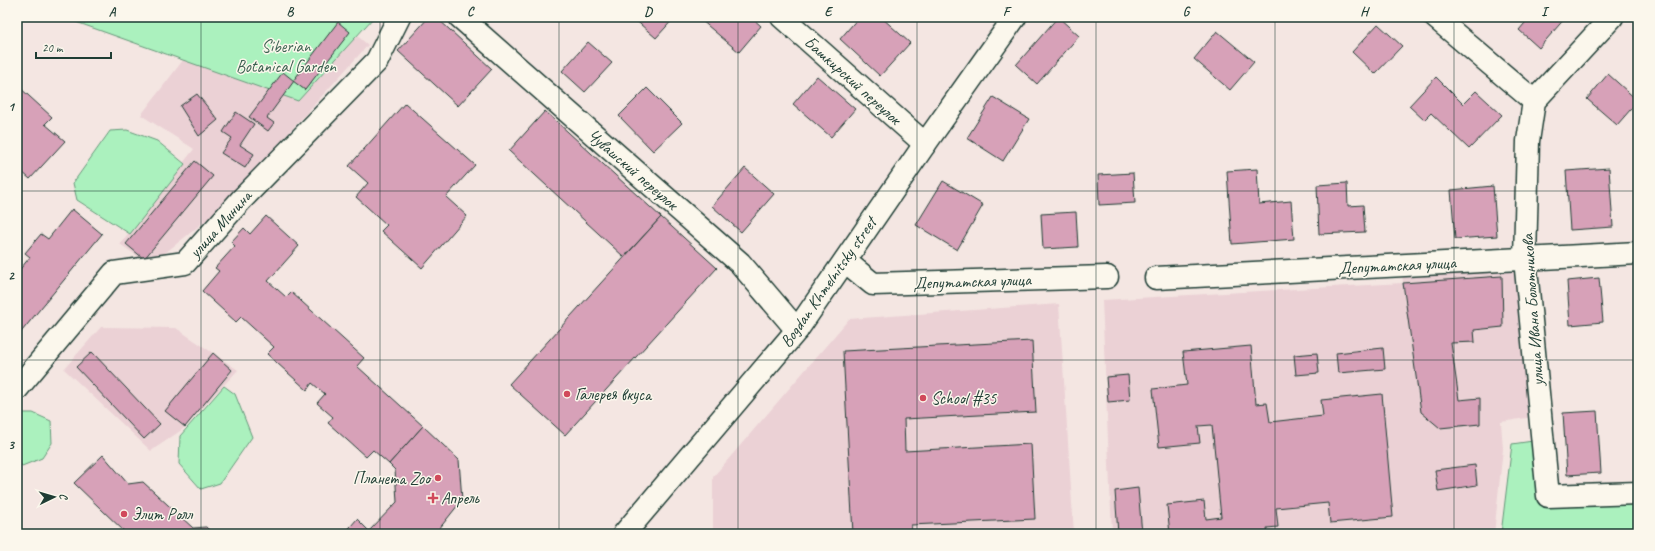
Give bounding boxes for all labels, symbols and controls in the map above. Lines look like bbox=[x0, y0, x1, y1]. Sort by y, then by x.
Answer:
text: A bbox=[109, 4, 117, 20]
text: B bbox=[287, 4, 295, 20]
text: C bbox=[467, 4, 475, 20]
text: D bbox=[644, 4, 653, 20]
text: E bbox=[825, 4, 834, 20]
text: F bbox=[1003, 4, 1012, 20]
text: G bbox=[1183, 4, 1191, 20]
text: H bbox=[1360, 4, 1370, 20]
text: I bbox=[1541, 4, 1550, 20]
street label: Башкирский переулок bbox=[800, 31, 907, 130]
scale bar bbox=[36, 34, 111, 60]
park label: Siberian Botanical Garden bbox=[236, 36, 337, 77]
text: 20 m bbox=[42, 40, 64, 56]
text: 1 bbox=[8, 99, 16, 115]
street label: Чувашский переулок bbox=[583, 124, 683, 215]
street label: улица Минина bbox=[184, 185, 258, 263]
street label: Bogdan Khmelnitsky street bbox=[776, 211, 883, 351]
street label: улица Ивана Болотникова bbox=[1517, 232, 1548, 388]
street label: Депутатская улица bbox=[1338, 252, 1457, 279]
text: 2 bbox=[8, 268, 15, 284]
street label: Депутатская улица bbox=[913, 269, 1032, 294]
place label: Галерея вкуса bbox=[575, 384, 653, 405]
place label: School #35 bbox=[931, 388, 998, 409]
marker: Галерея вкуса bbox=[562, 389, 572, 399]
marker: School #35 bbox=[918, 393, 928, 403]
text: 3 bbox=[8, 437, 15, 453]
place label: Планета Zoo bbox=[353, 468, 432, 489]
marker: Планета Zoo bbox=[433, 473, 443, 483]
north arrow bbox=[34, 477, 74, 517]
place label: Апрель bbox=[441, 488, 480, 509]
text: С bbox=[57, 493, 71, 501]
marker: Апрель bbox=[428, 493, 438, 503]
place label: Элит Ролл bbox=[132, 504, 193, 525]
marker: Элит Ролл bbox=[119, 509, 129, 519]

